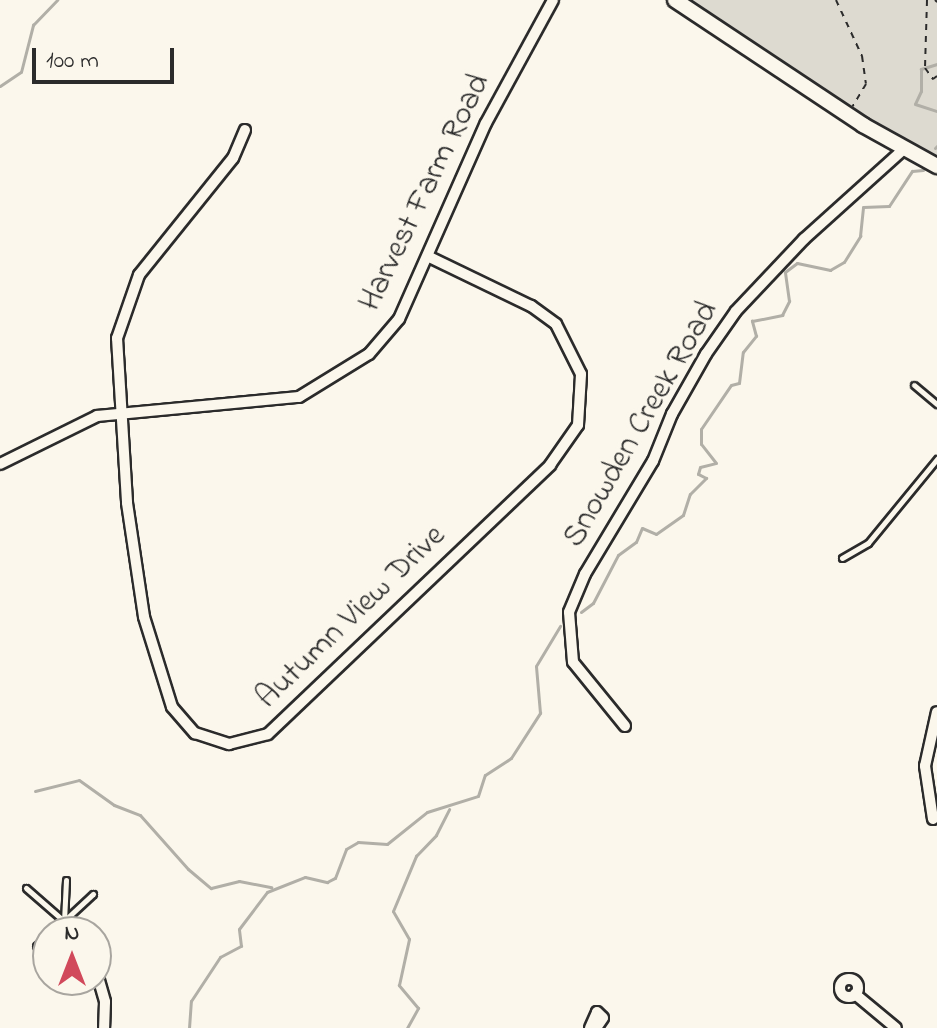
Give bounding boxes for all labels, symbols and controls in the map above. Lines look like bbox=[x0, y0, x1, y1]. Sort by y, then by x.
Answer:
scale bar bbox=[36, 32, 178, 82]
text: 100 m bbox=[46, 44, 99, 79]
street label: Harvest Farm Road bbox=[352, 68, 500, 318]
street label: Snowden Creek Road bbox=[556, 295, 728, 555]
street label: Autumn View Drive bbox=[249, 518, 455, 718]
north arrow bbox=[32, 916, 112, 996]
text: N bbox=[65, 918, 79, 950]

